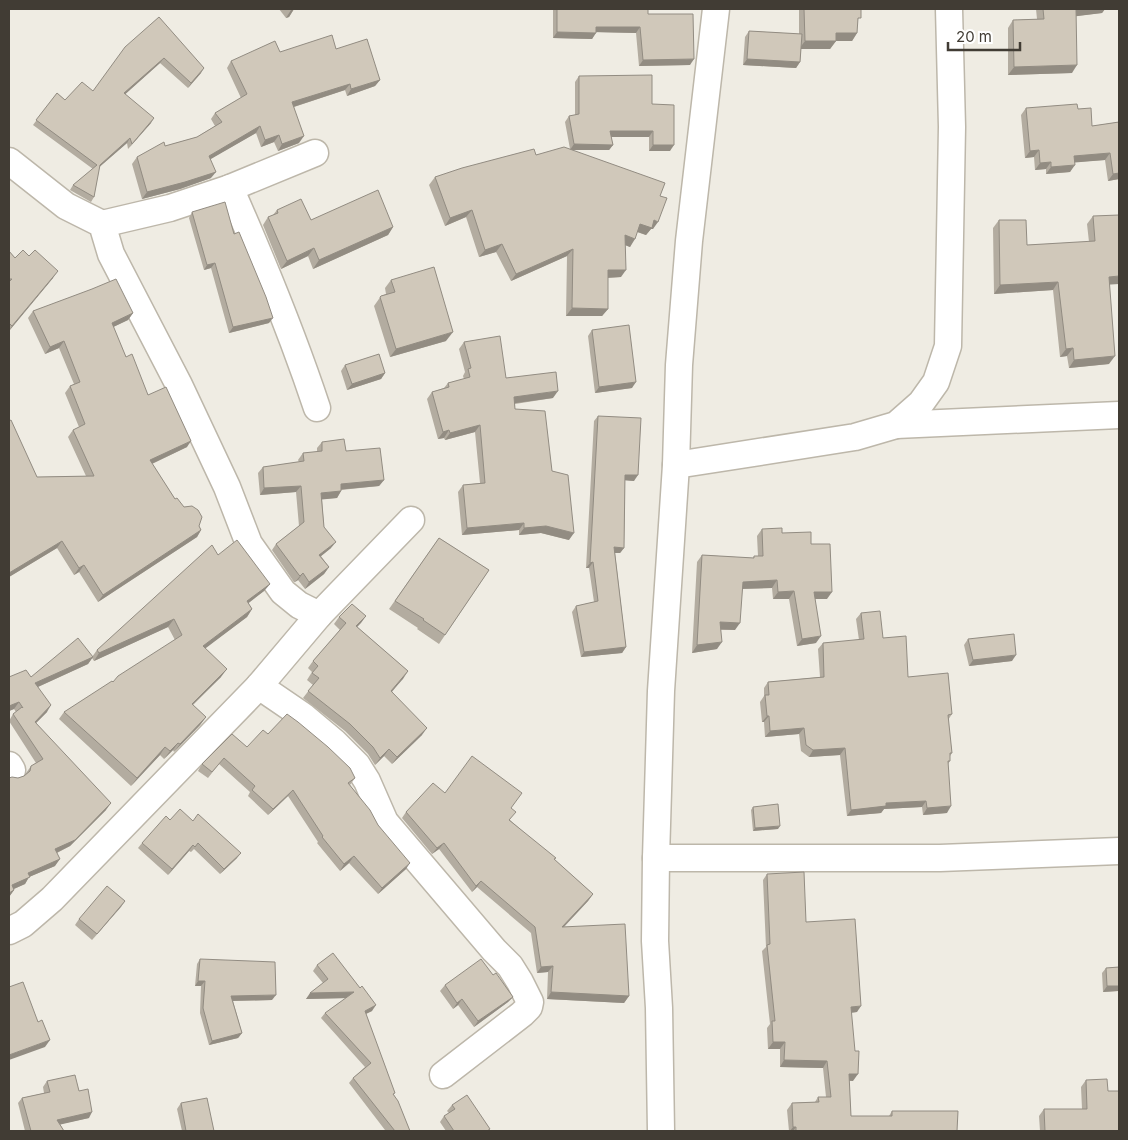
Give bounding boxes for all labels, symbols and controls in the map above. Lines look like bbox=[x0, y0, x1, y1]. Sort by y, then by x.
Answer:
scale bar bbox=[948, 20, 1020, 52]
text: 20 m bbox=[956, 27, 992, 46]

